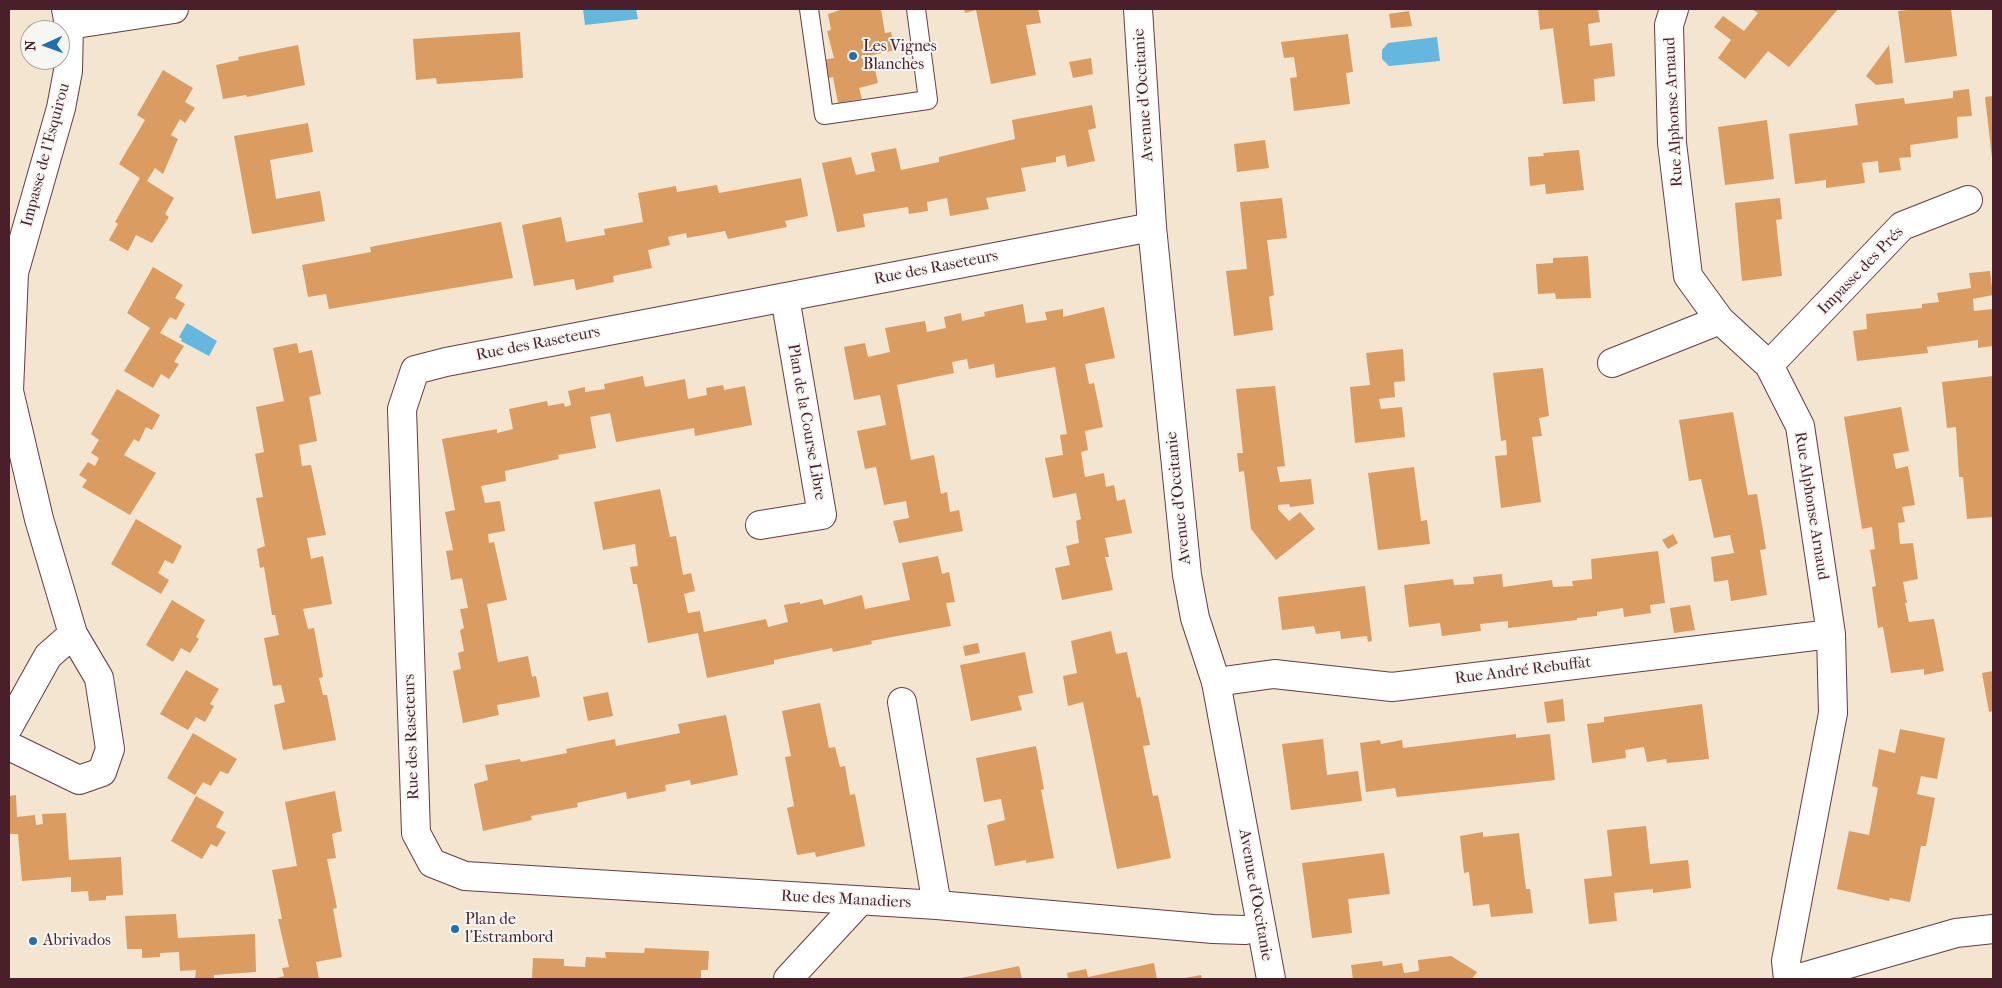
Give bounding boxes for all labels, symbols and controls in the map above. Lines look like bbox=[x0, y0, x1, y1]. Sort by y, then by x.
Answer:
north arrow bbox=[20, 20, 70, 70]
street label: Avenue d'Occitanie bbox=[1130, 28, 1158, 162]
place label: Les Vignes Blanches bbox=[863, 37, 937, 75]
street label: Rue Alphonse Arnaud bbox=[1660, 37, 1688, 187]
text: N bbox=[22, 40, 39, 51]
marker: Les Vignes Blanches bbox=[847, 50, 859, 62]
street label: Impasse de l'Esquirou bbox=[18, 81, 74, 229]
street label: Impasse des Prés bbox=[1814, 223, 1908, 319]
street label: Rue des Raseteurs bbox=[872, 247, 1000, 289]
street label: Rue des Raseteurs bbox=[474, 323, 602, 365]
street label: Plan de la Course Libre bbox=[783, 342, 829, 502]
street label: Rue Alphonse Arnaud bbox=[1790, 430, 1832, 582]
street label: Avenue d'Occitanie bbox=[1162, 431, 1196, 565]
street label: Rue André Rebuffat bbox=[1454, 653, 1592, 689]
street label: Rue des Raseteurs bbox=[400, 674, 424, 800]
street label: Avenue d'Occitanie bbox=[1234, 828, 1276, 962]
street label: Rue des Manadiers bbox=[780, 887, 912, 913]
place label: Plan de l'Estrambord bbox=[465, 910, 553, 948]
marker: Plan de l'Estrambord bbox=[449, 923, 461, 935]
place label: Abrivados bbox=[43, 931, 111, 951]
marker: Abrivados bbox=[27, 935, 39, 947]

